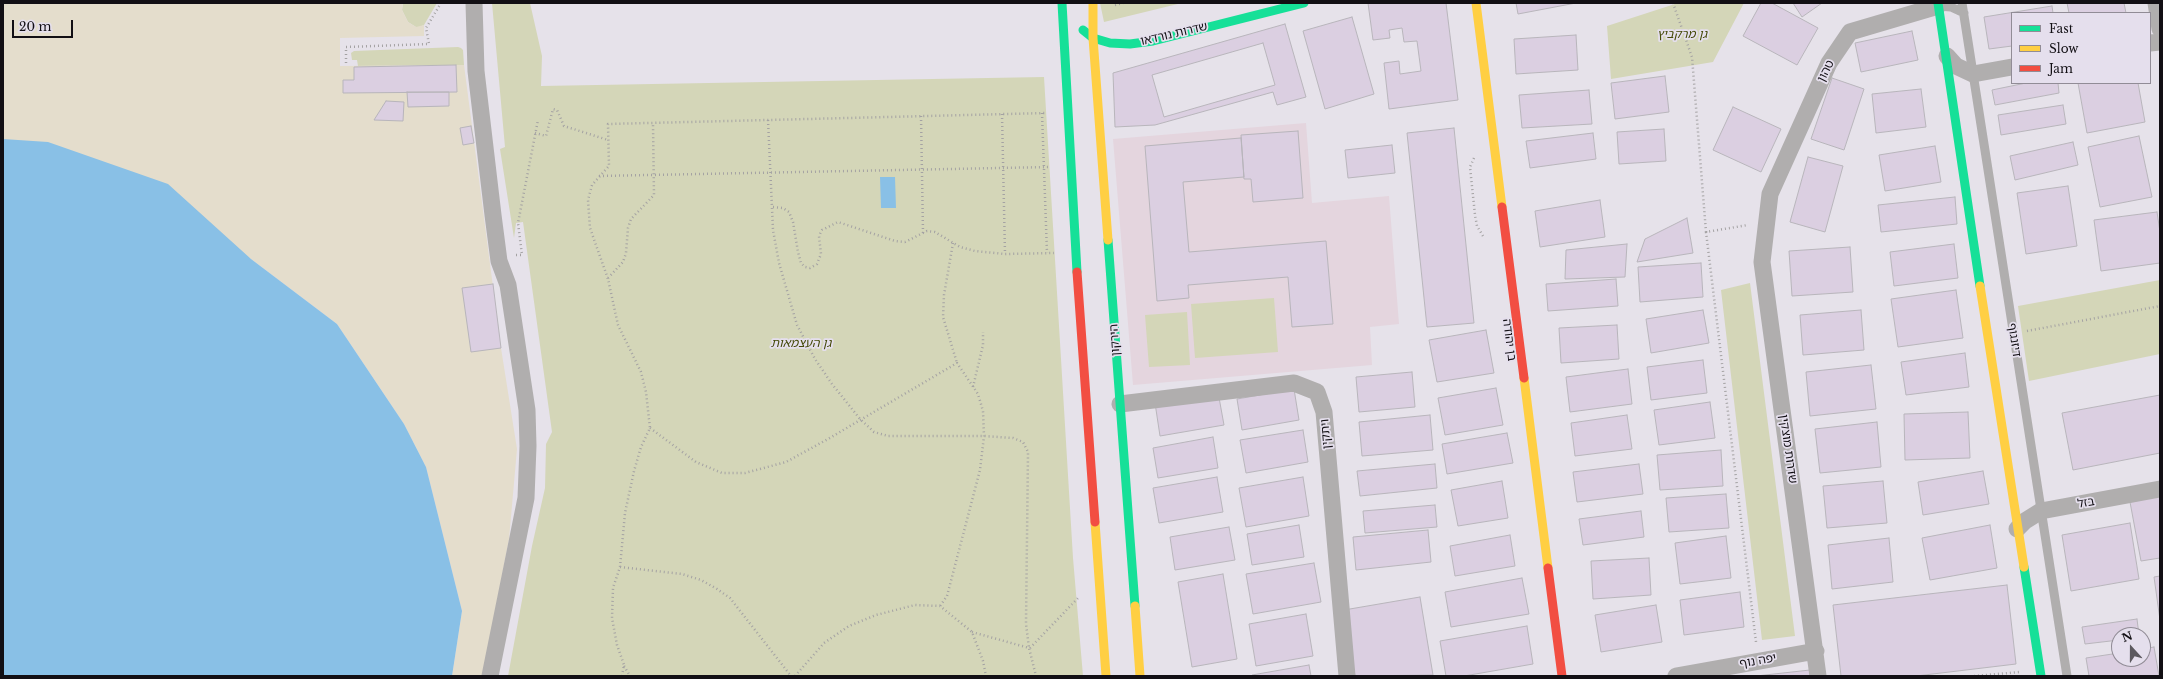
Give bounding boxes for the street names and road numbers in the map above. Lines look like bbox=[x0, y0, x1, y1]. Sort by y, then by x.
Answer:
street label: שדרות נורדאו bbox=[1139, 19, 1209, 49]
street label: טהון bbox=[1814, 58, 1838, 84]
street label: בן יהודה bbox=[1499, 318, 1519, 362]
street label: דיזנגוף bbox=[2004, 322, 2024, 358]
street label: הירקון bbox=[1107, 323, 1123, 357]
street label: שדרות מוצקין bbox=[1776, 414, 1800, 484]
street label: ויתקין bbox=[1318, 418, 1334, 450]
street label: בזל bbox=[2076, 494, 2096, 512]
street label: יפה נוף bbox=[1739, 651, 1777, 671]

